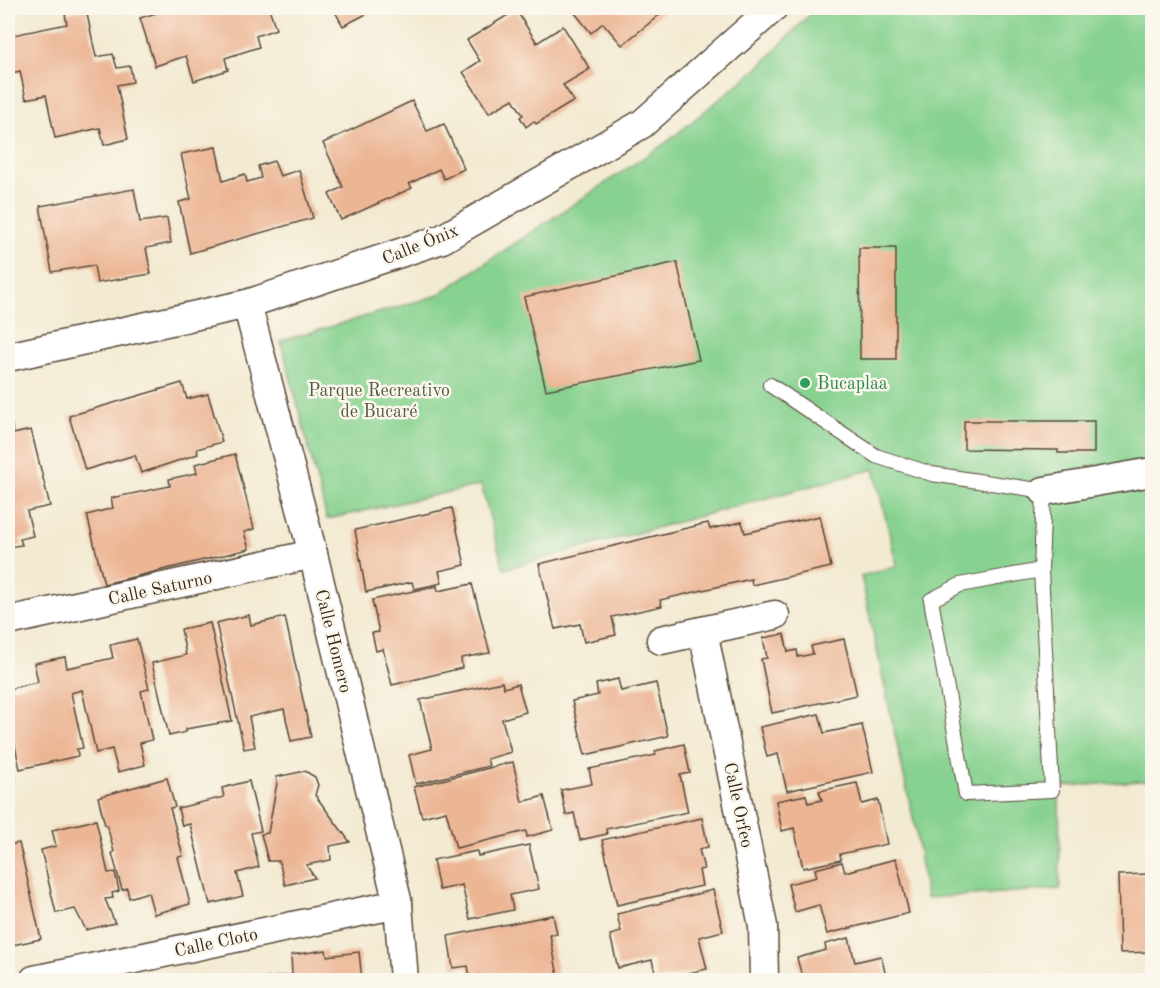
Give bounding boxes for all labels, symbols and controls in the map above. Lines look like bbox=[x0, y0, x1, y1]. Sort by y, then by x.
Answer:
street label: Calle Ónix bbox=[378, 217, 461, 268]
place label: Bucaplaa bbox=[817, 375, 888, 393]
marker: Bucaplaa bbox=[798, 376, 812, 390]
park label: Parque Recreativo de Bucaré bbox=[308, 382, 450, 421]
street label: Calle Saturno bbox=[107, 569, 214, 609]
street label: Calle Homero bbox=[311, 588, 355, 695]
street label: Calle Orfeo bbox=[720, 761, 756, 850]
street label: Calle Cloto bbox=[173, 925, 260, 961]

